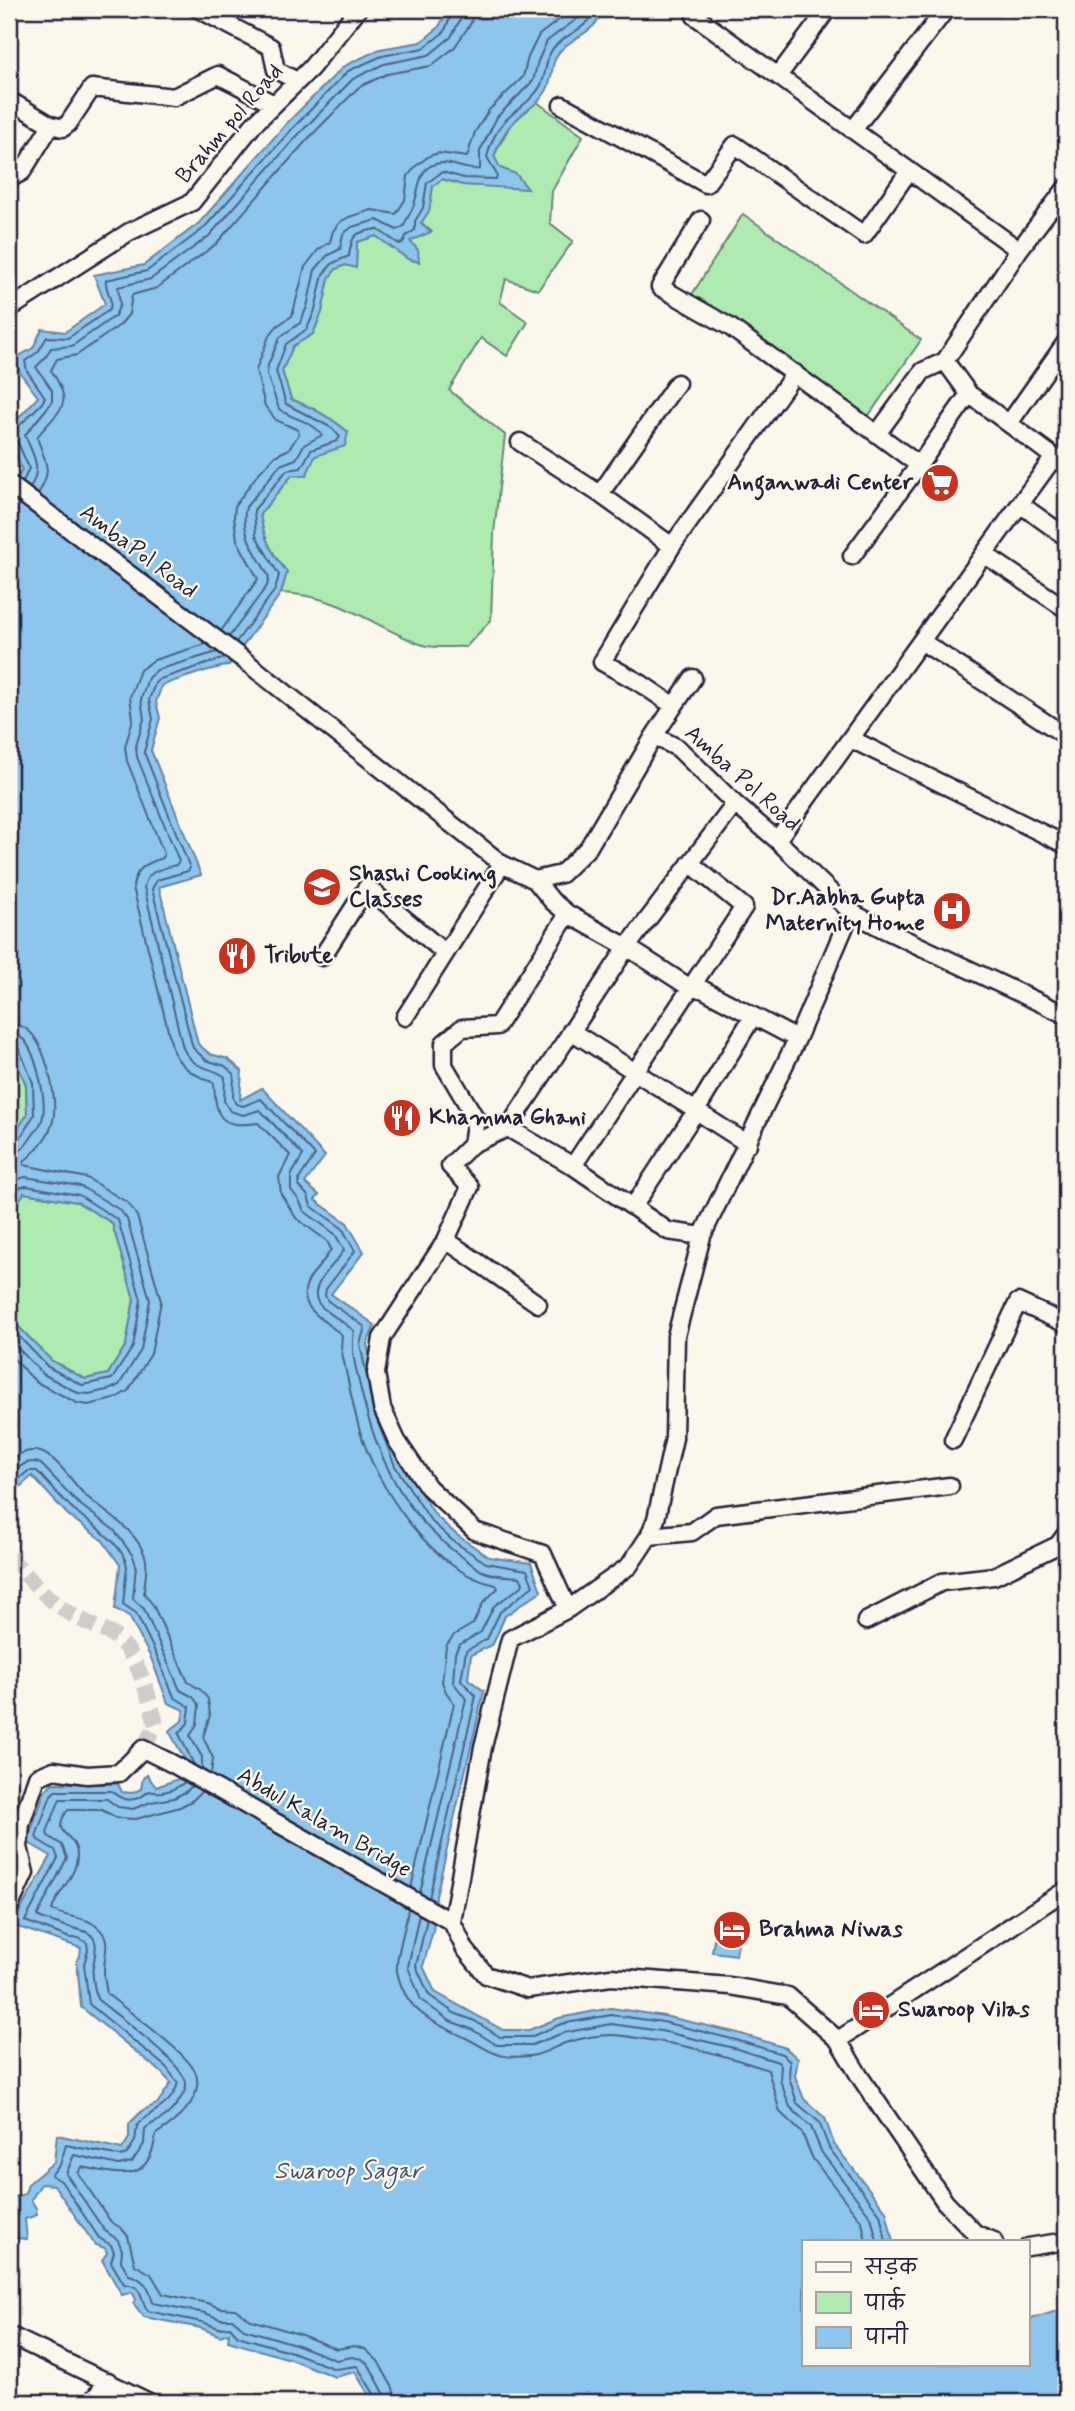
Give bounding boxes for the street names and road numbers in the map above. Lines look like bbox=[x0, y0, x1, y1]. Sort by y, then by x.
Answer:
street label: Brahm pol Road bbox=[170, 58, 290, 190]
street label: AmbaPol Road bbox=[73, 498, 203, 606]
street label: Amba Pol Road bbox=[678, 719, 806, 839]
street label: Abdul Kalam Bridge bbox=[231, 1761, 417, 1885]

